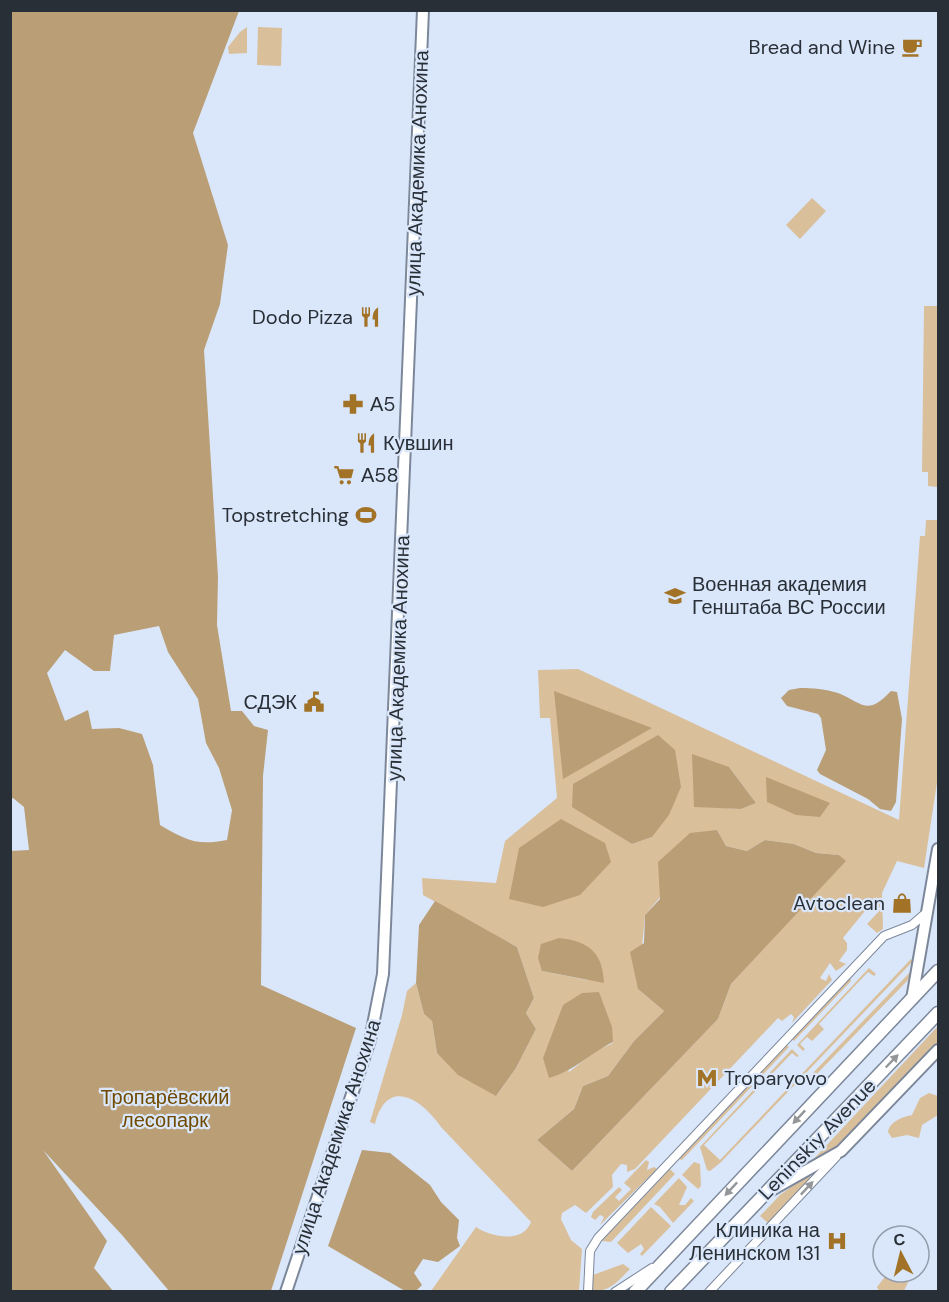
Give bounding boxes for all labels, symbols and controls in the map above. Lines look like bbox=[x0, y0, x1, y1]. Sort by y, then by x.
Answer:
place label: Bread and Wine bbox=[749, 34, 895, 60]
cafe icon: Bread and Wine bbox=[900, 35, 924, 59]
street label: улица Академика Анохина bbox=[400, 49, 434, 296]
place label: Dodo Pizza bbox=[252, 304, 353, 330]
restaurant icon: Dodo Pizza bbox=[358, 305, 382, 329]
place label: А5 bbox=[370, 391, 396, 417]
pharmacy icon: А5 bbox=[341, 392, 365, 416]
place label: Кувшин bbox=[383, 430, 454, 456]
restaurant icon: Кувшин bbox=[354, 431, 378, 455]
place label: А58 bbox=[361, 462, 399, 488]
supermarket icon: А58 bbox=[332, 463, 356, 487]
place label: Topstretching bbox=[222, 502, 349, 528]
sports icon: Topstretching bbox=[354, 503, 378, 527]
street label: улица Академика Анохина bbox=[381, 534, 415, 781]
place label: Военная академия Генштаба ВС России bbox=[692, 571, 886, 620]
school or university icon: Военная академия Генштаба ВС России bbox=[663, 584, 687, 608]
place label: СДЭК bbox=[243, 689, 297, 715]
public building icon: СДЭК bbox=[302, 690, 326, 714]
place label: Avtoclean bbox=[793, 890, 885, 916]
shop icon: Avtoclean bbox=[890, 891, 914, 915]
street label: улица Академика Анохина bbox=[286, 1015, 387, 1258]
one-way arrow bbox=[885, 1054, 899, 1069]
place label: Troparyovo bbox=[724, 1065, 827, 1091]
metro station icon: Troparyovo bbox=[695, 1066, 719, 1090]
street label: Leninskiy Avenue bbox=[753, 1073, 881, 1205]
park label: Тропарёвский лесопарк bbox=[100, 1084, 230, 1133]
one-way arrow bbox=[793, 1109, 806, 1124]
one-way arrow bbox=[800, 1180, 814, 1195]
one-way arrow bbox=[724, 1182, 738, 1197]
place label: Клиника на Ленинском 131 bbox=[689, 1217, 821, 1266]
north arrow bbox=[871, 1224, 931, 1284]
text: С bbox=[892, 1228, 907, 1251]
hospital icon: Клиника на Ленинском 131 bbox=[825, 1229, 849, 1253]

